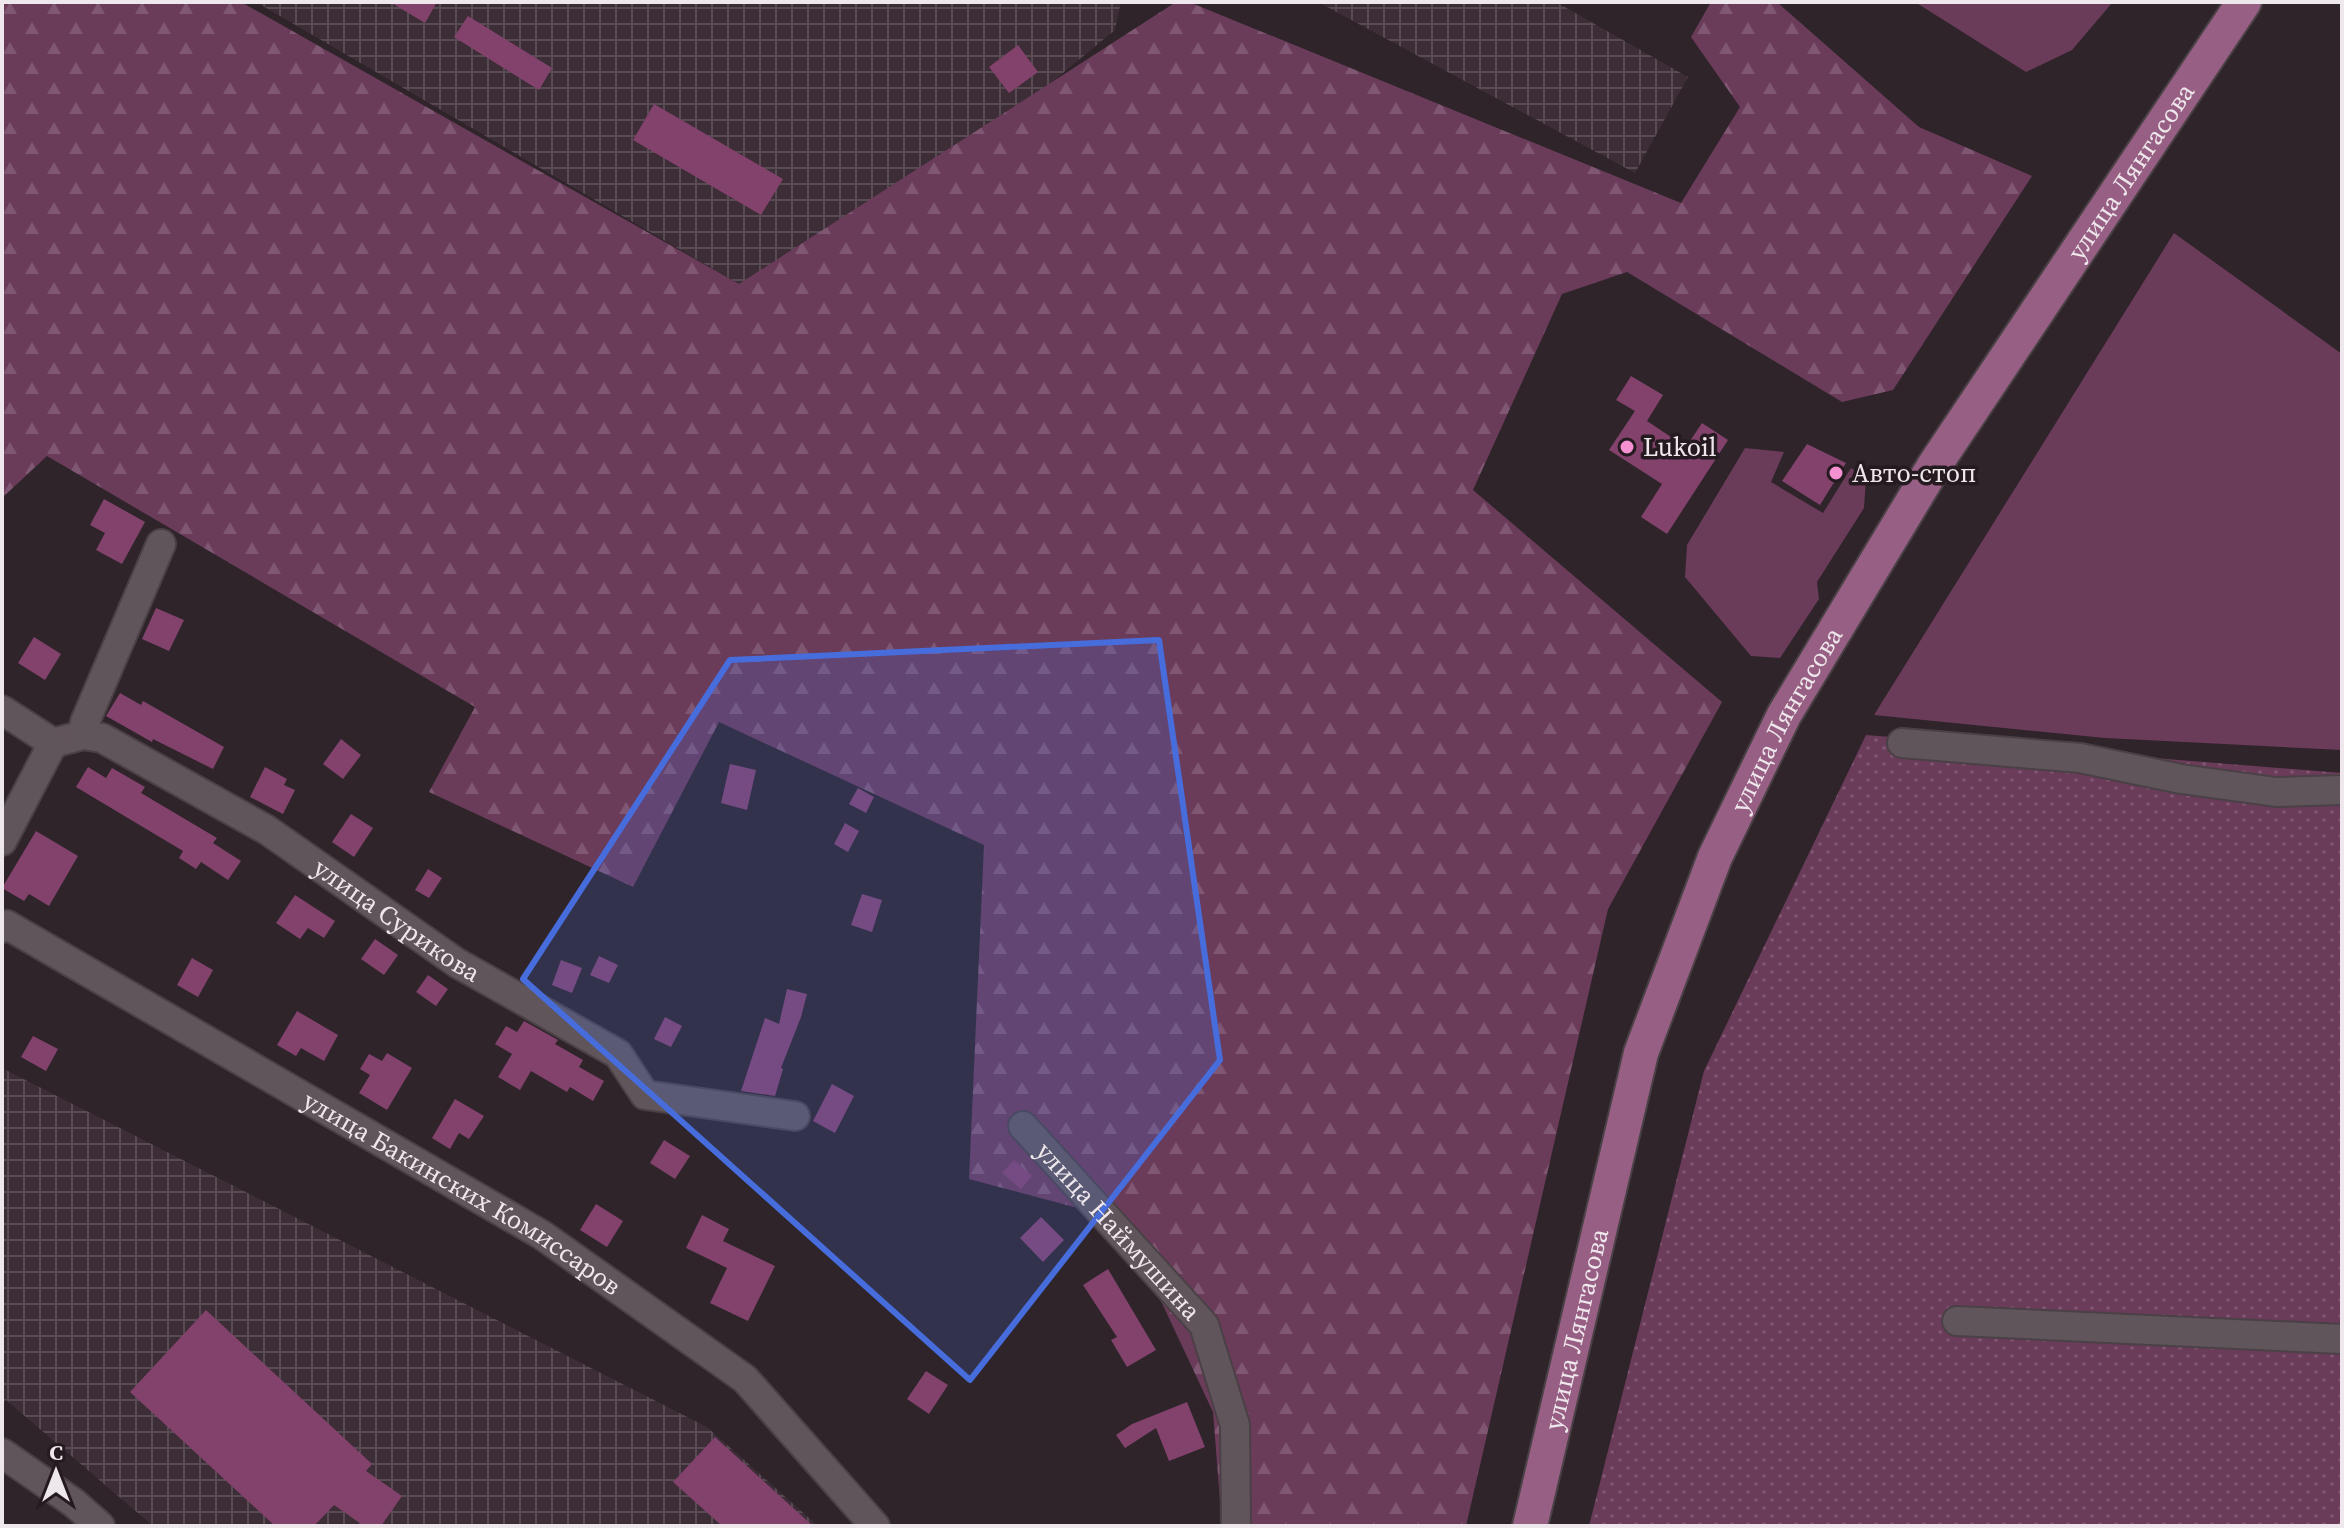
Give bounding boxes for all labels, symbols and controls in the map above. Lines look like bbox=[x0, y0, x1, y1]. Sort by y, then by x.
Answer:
street label: улица Лянгасова bbox=[2058, 75, 2203, 267]
place label: Lukoil bbox=[1643, 429, 1717, 465]
marker: Lukoil bbox=[1618, 438, 1636, 456]
place label: Авто-стоп bbox=[1852, 455, 1976, 491]
marker: Авто-стоп bbox=[1827, 464, 1845, 482]
street label: улица Лянгасова bbox=[1721, 620, 1851, 818]
street label: улица Сурикова bbox=[306, 850, 487, 991]
street label: улица Бакинских Комиссаров bbox=[296, 1082, 628, 1304]
street label: улица Наймушина bbox=[1028, 1134, 1210, 1329]
street label: улица Лянгасова bbox=[1535, 1224, 1617, 1434]
north arrow bbox=[16, 1432, 96, 1512]
text: С bbox=[49, 1437, 63, 1467]

